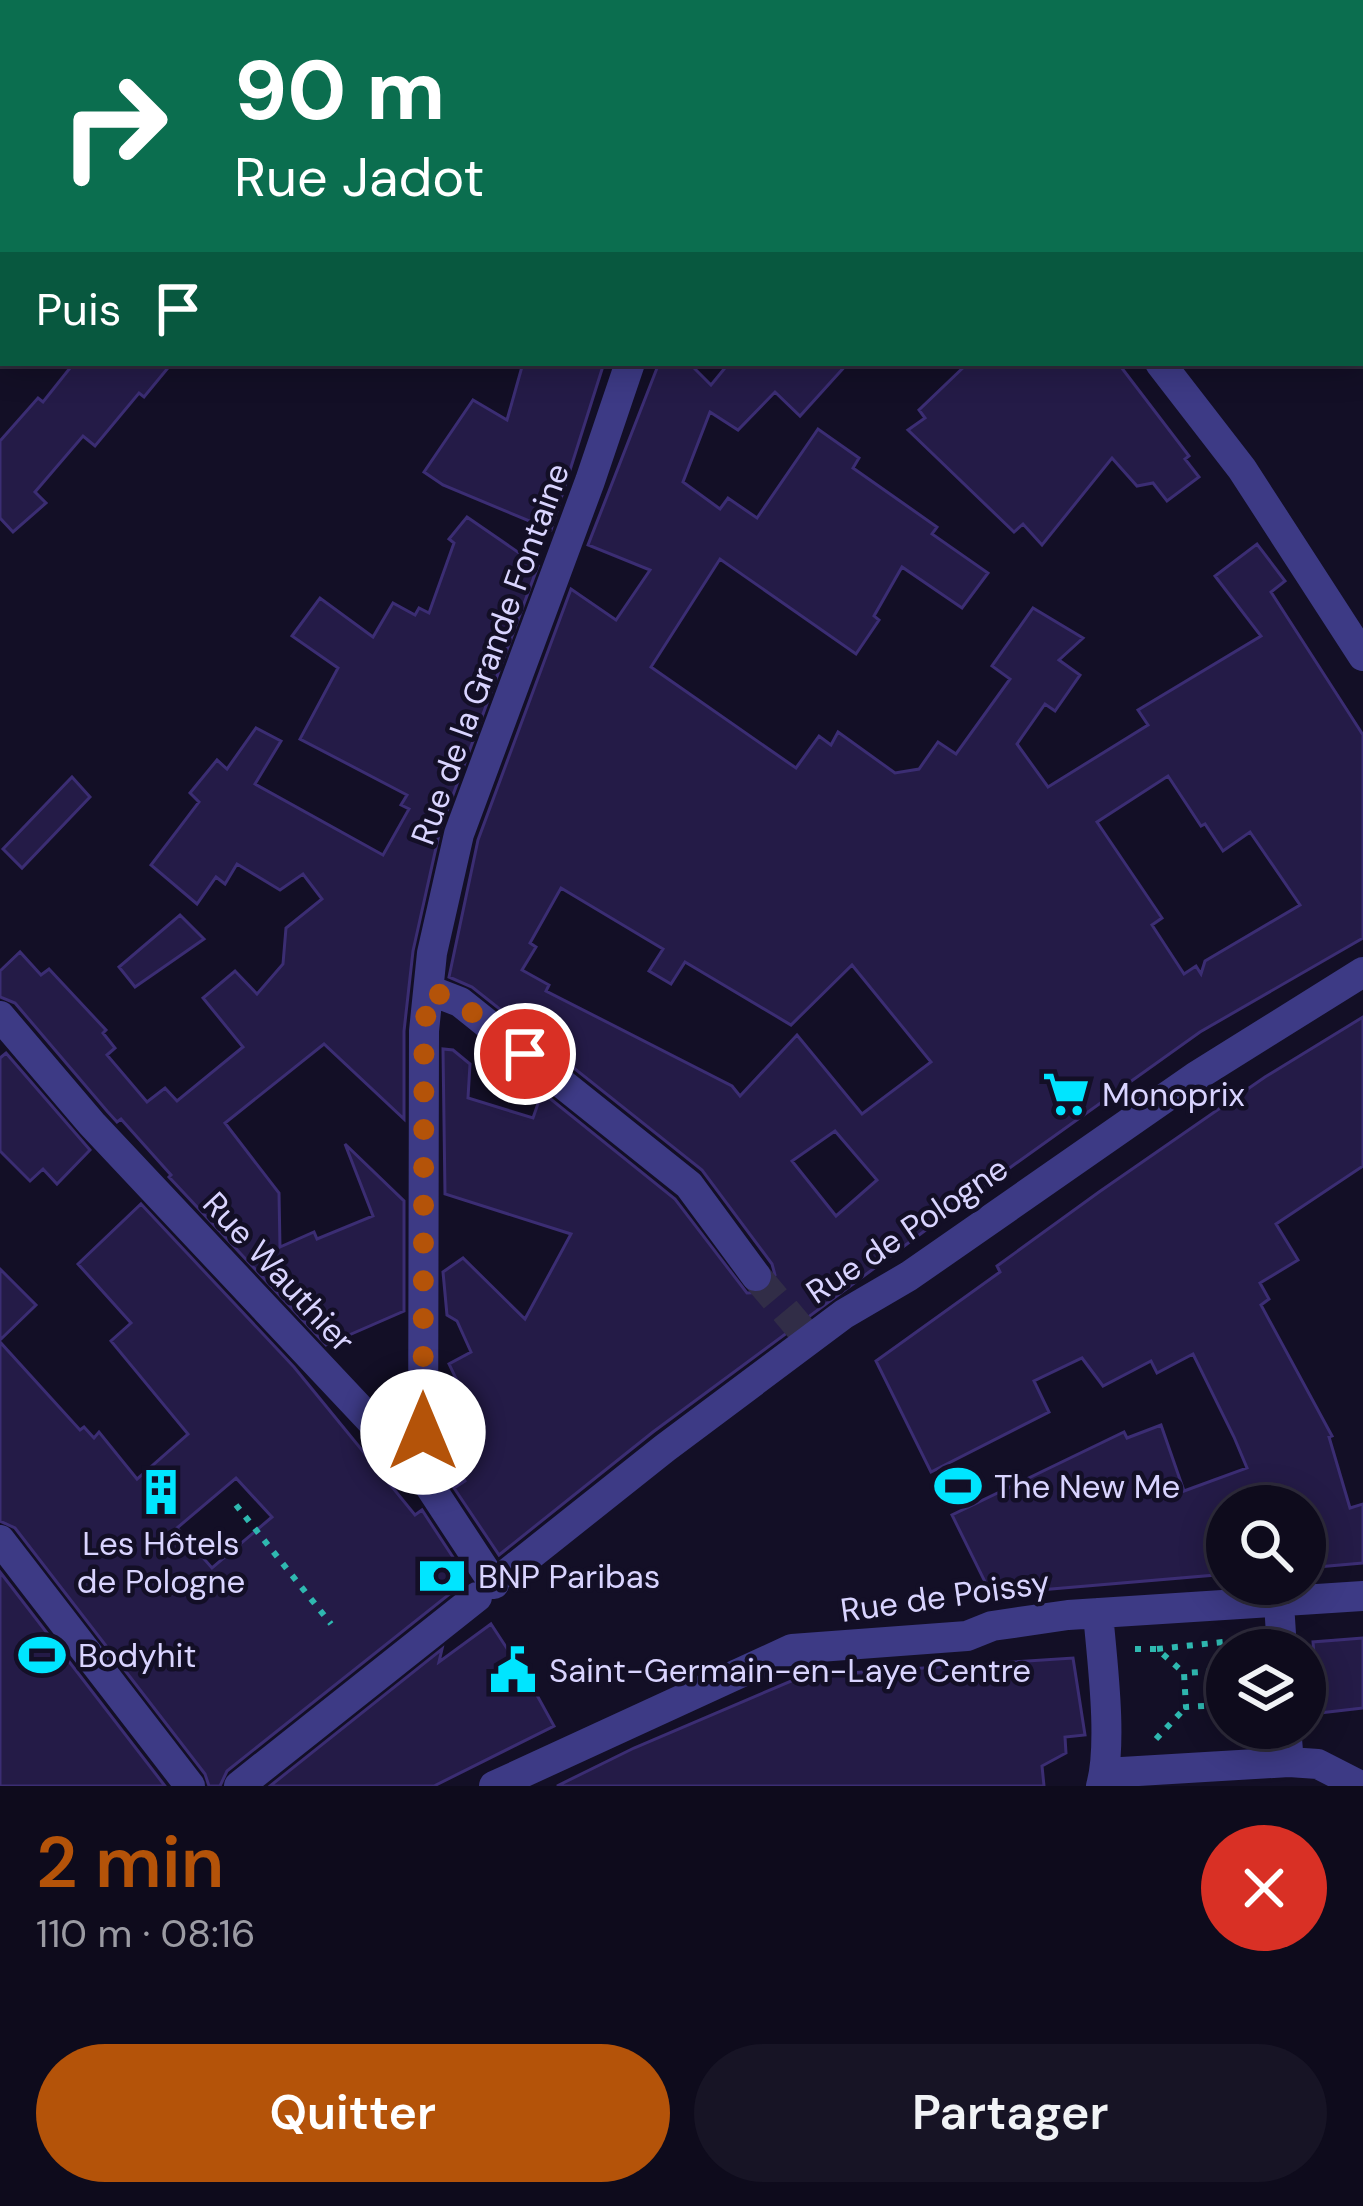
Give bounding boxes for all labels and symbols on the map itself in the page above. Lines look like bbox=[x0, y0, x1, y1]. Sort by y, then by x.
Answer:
street label: Rue de la Grande Fontaine bbox=[401, 457, 579, 851]
pin bbox=[474, 1003, 576, 1105]
supermarket icon: Monoprix bbox=[1041, 1069, 1091, 1119]
place label: Monoprix bbox=[1102, 1073, 1245, 1116]
street label: Rue de Pologne bbox=[798, 1147, 1016, 1313]
street label: Rue Wauthier bbox=[194, 1183, 364, 1361]
position arrow bbox=[360, 1369, 486, 1495]
sports icon: The New Me bbox=[933, 1461, 983, 1511]
place label: The New Me bbox=[994, 1465, 1180, 1508]
building icon: Les Hôtels de Pologne bbox=[136, 1467, 186, 1517]
place label: Les Hôtels de Pologne bbox=[77, 1522, 245, 1603]
bank icon: BNP Paribas bbox=[417, 1551, 467, 1601]
place label: BNP Paribas bbox=[478, 1555, 660, 1598]
street label: Rue de Poissy bbox=[838, 1560, 1052, 1632]
sports icon: Bodyhit bbox=[17, 1630, 67, 1680]
place label: Bodyhit bbox=[78, 1634, 196, 1677]
public building icon: Saint-Germain-en-Laye Centre bbox=[488, 1645, 538, 1695]
place label: Saint-Germain-en-Laye Centre bbox=[549, 1649, 1031, 1692]

